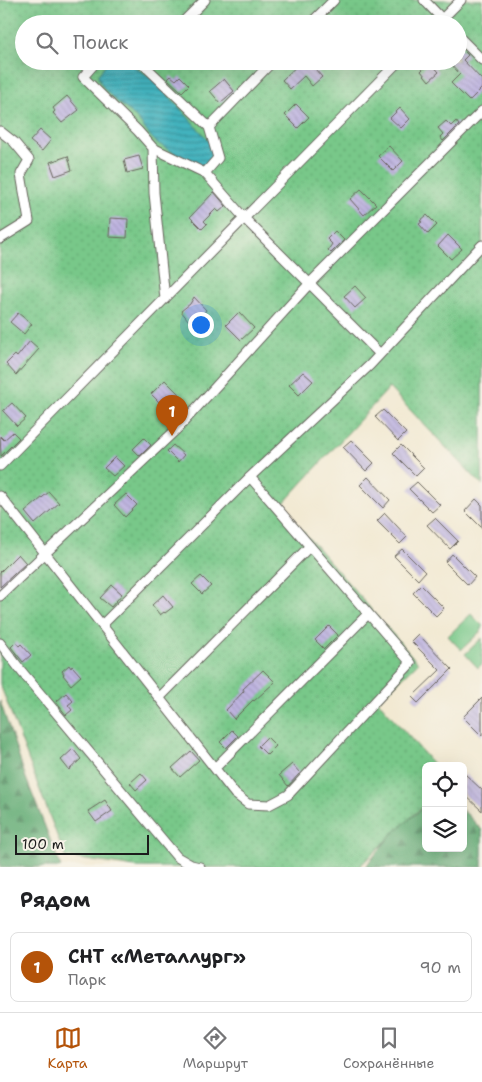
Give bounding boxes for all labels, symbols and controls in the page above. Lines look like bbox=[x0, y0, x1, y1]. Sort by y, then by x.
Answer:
search box bbox=[15, 15, 467, 70]
icon: search bbox=[33, 29, 61, 57]
text: Поиск bbox=[73, 30, 128, 55]
your location bbox=[188, 312, 214, 338]
pin: 1 bbox=[156, 395, 188, 436]
map controls bbox=[422, 762, 467, 852]
button: locate bbox=[422, 762, 467, 807]
button: layers bbox=[422, 807, 467, 852]
scale bar bbox=[15, 832, 149, 855]
text: 100 m bbox=[22, 835, 64, 853]
text: Рядом bbox=[20, 886, 90, 914]
text: СНТ «Металлург» bbox=[68, 944, 246, 969]
text: 1 bbox=[33, 957, 41, 978]
text: 90 m bbox=[420, 957, 461, 978]
text: Парк bbox=[68, 969, 106, 990]
tab: Карта bbox=[48, 1024, 88, 1072]
tab: Маршрут bbox=[183, 1024, 248, 1072]
tab: Сохранённые bbox=[343, 1024, 434, 1072]

